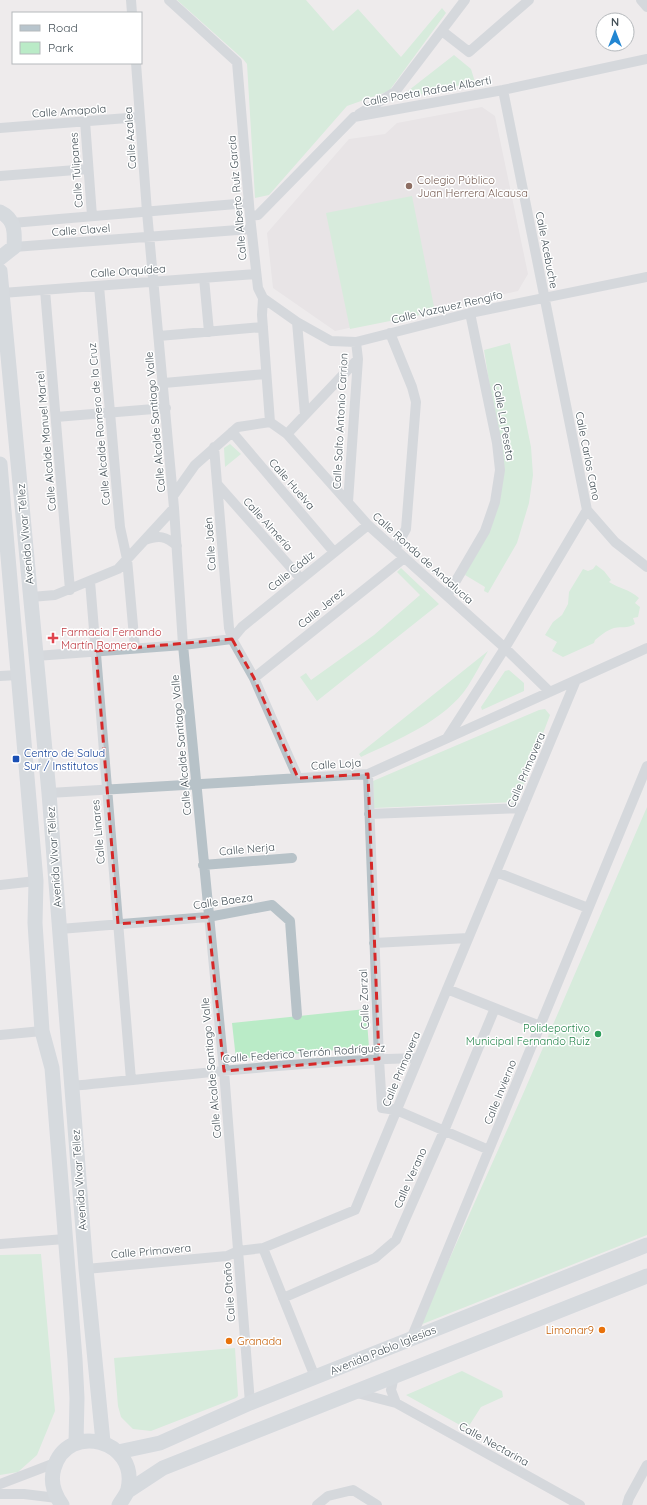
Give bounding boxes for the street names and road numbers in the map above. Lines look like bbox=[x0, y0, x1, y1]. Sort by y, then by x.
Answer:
street label: Calle Poeta Rafael Alberti bbox=[362, 73, 492, 109]
street label: Calle Amapola bbox=[31, 101, 107, 121]
street label: Calle Azalea bbox=[121, 106, 139, 170]
street label: Calle Tulipanes bbox=[66, 132, 86, 208]
street label: Calle Alberto Ruiz García bbox=[225, 135, 249, 261]
street label: Calle Acebuche bbox=[533, 210, 561, 290]
street label: Calle Clavel bbox=[51, 221, 111, 239]
street label: Calle Orquídea bbox=[90, 261, 166, 281]
street label: Calle Vazquez Rengifo bbox=[390, 287, 504, 327]
street label: Calle Alcalde Romero de la Cruz bbox=[85, 342, 113, 506]
street label: Calle Alcalde Santiago Valle bbox=[142, 351, 168, 493]
street label: Calle Salto Antonio Carrion bbox=[329, 352, 351, 490]
street label: Calle Alcalde Manuel Martel bbox=[33, 370, 59, 512]
street label: Calle La Peseta bbox=[490, 382, 518, 462]
street label: Calle Carlos Cano bbox=[573, 410, 604, 502]
street label: Calle Huelva bbox=[266, 456, 318, 512]
street label: Avenida Vivar Téllez bbox=[14, 483, 36, 585]
street label: Calle Almería bbox=[240, 494, 296, 554]
street label: Calle Ronda de Andalucia bbox=[370, 509, 476, 607]
street label: Calle Jaén bbox=[201, 517, 219, 571]
street label: Calle Cádiz bbox=[265, 548, 317, 594]
street label: Calle Jerez bbox=[295, 585, 347, 631]
street label: Calle Alcalde Santiago Valle bbox=[168, 674, 194, 816]
street label: Calle Primavera bbox=[504, 730, 548, 810]
street label: Calle Loja bbox=[310, 755, 362, 773]
street label: Calle Linares bbox=[88, 799, 108, 865]
street label: Avenida Vivar Téllez bbox=[43, 806, 65, 908]
street label: Calle Nerja bbox=[218, 840, 276, 858]
street label: Calle Baeza bbox=[192, 890, 254, 912]
street label: Calle Zarzal bbox=[356, 969, 372, 1029]
street label: Calle Alcalde Santiago Valle bbox=[198, 997, 224, 1139]
street label: Calle Primavera bbox=[379, 1029, 423, 1109]
street label: Calle Federico Terrón Rodríguez bbox=[222, 1040, 386, 1066]
street label: Calle Invierno bbox=[481, 1057, 519, 1126]
street label: Avenida Vivar Téllez bbox=[68, 1129, 90, 1231]
street label: Calle Verano bbox=[390, 1145, 430, 1211]
street label: Calle Primavera bbox=[110, 1241, 192, 1261]
street label: Calle Otoño bbox=[220, 1261, 238, 1322]
street label: Avenida Pablo Iglesias bbox=[328, 1322, 438, 1378]
street label: Calle Nectarina bbox=[457, 1419, 531, 1469]

